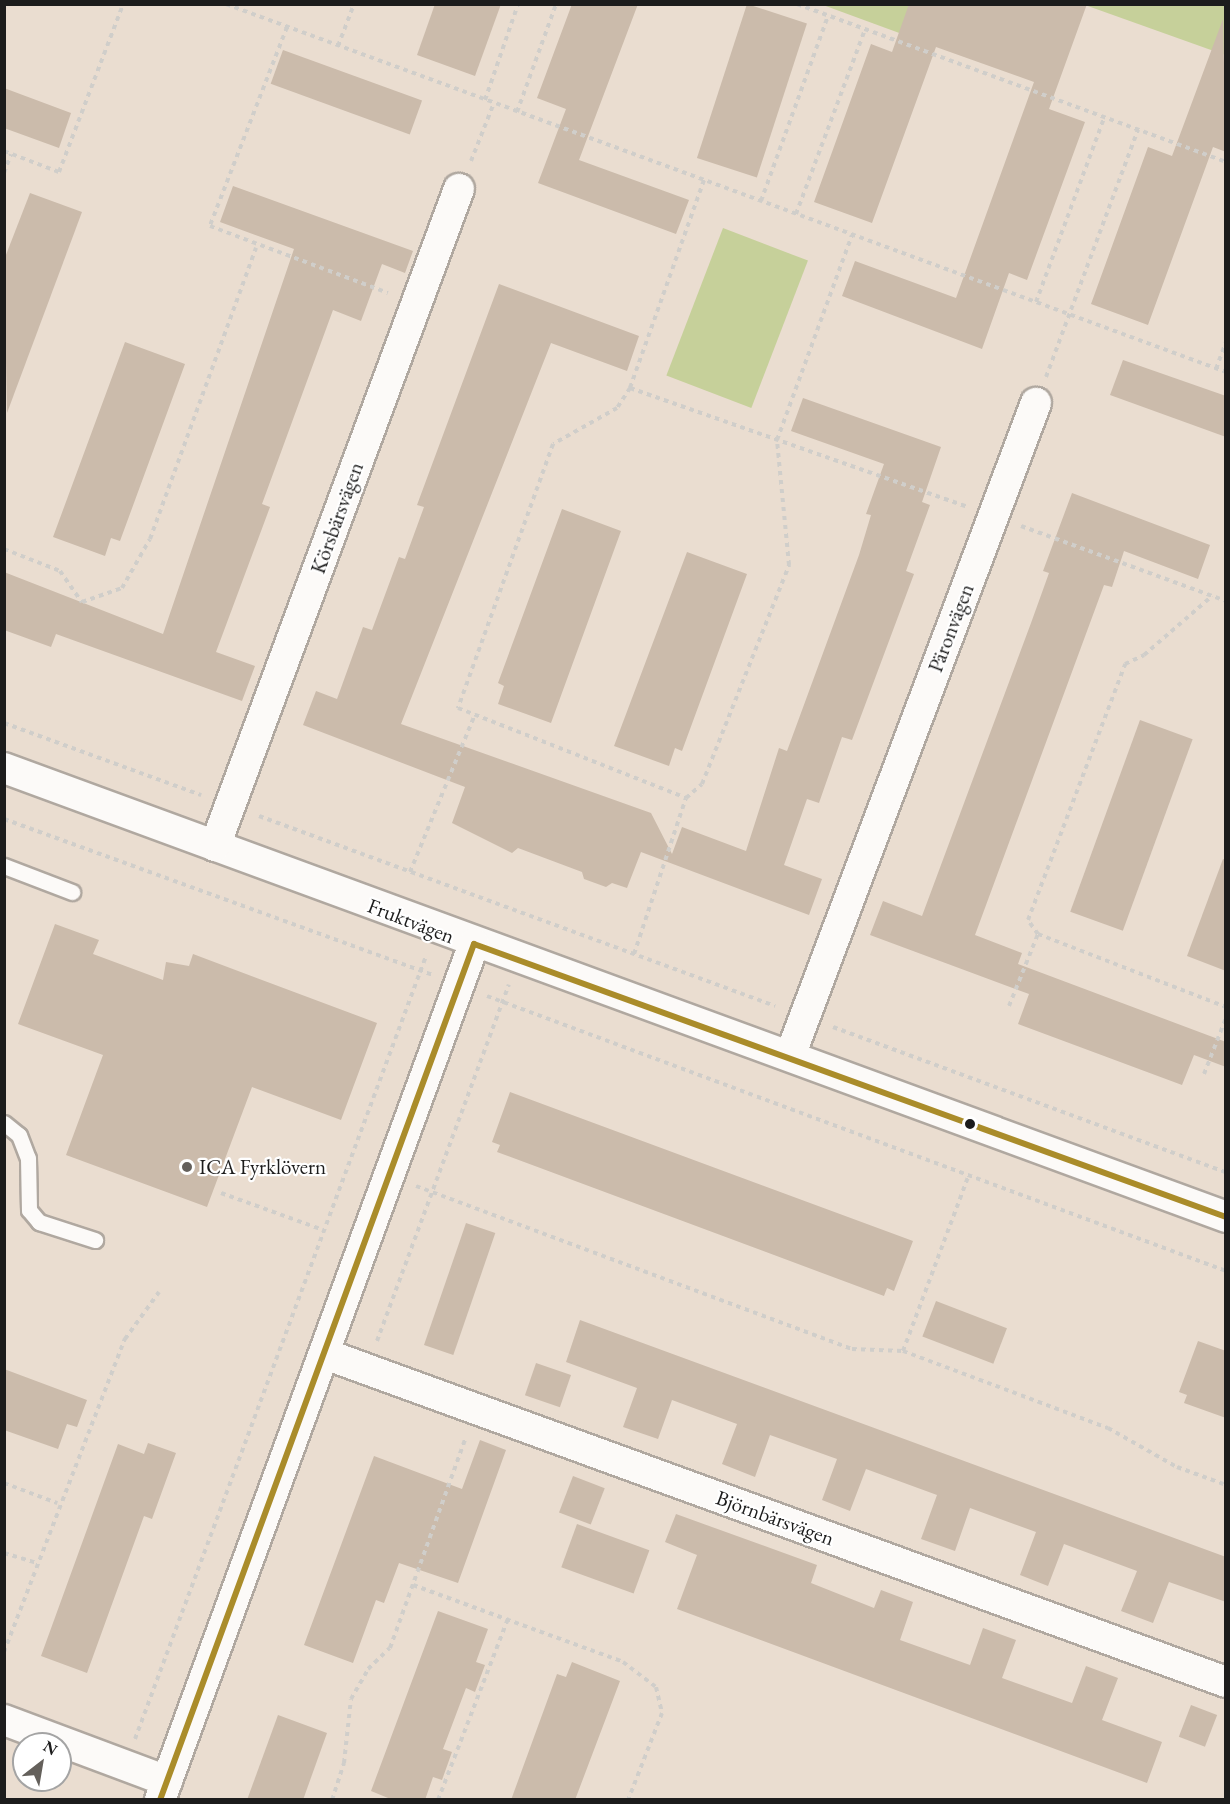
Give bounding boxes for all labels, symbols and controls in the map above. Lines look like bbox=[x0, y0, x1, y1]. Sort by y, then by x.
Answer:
street label: Körsbärsvägen bbox=[305, 459, 369, 577]
street label: Päronvägen bbox=[923, 580, 979, 676]
street label: Fruktvägen bbox=[364, 893, 458, 949]
unlabelled marker bbox=[964, 1118, 976, 1130]
place label: ICA Fyrklövern bbox=[199, 1154, 326, 1180]
marker: ICA Fyrklövern bbox=[180, 1160, 194, 1174]
street label: Björnbärsvägen bbox=[713, 1485, 837, 1551]
north arrow bbox=[12, 1732, 72, 1792]
text: N bbox=[40, 1736, 61, 1760]

